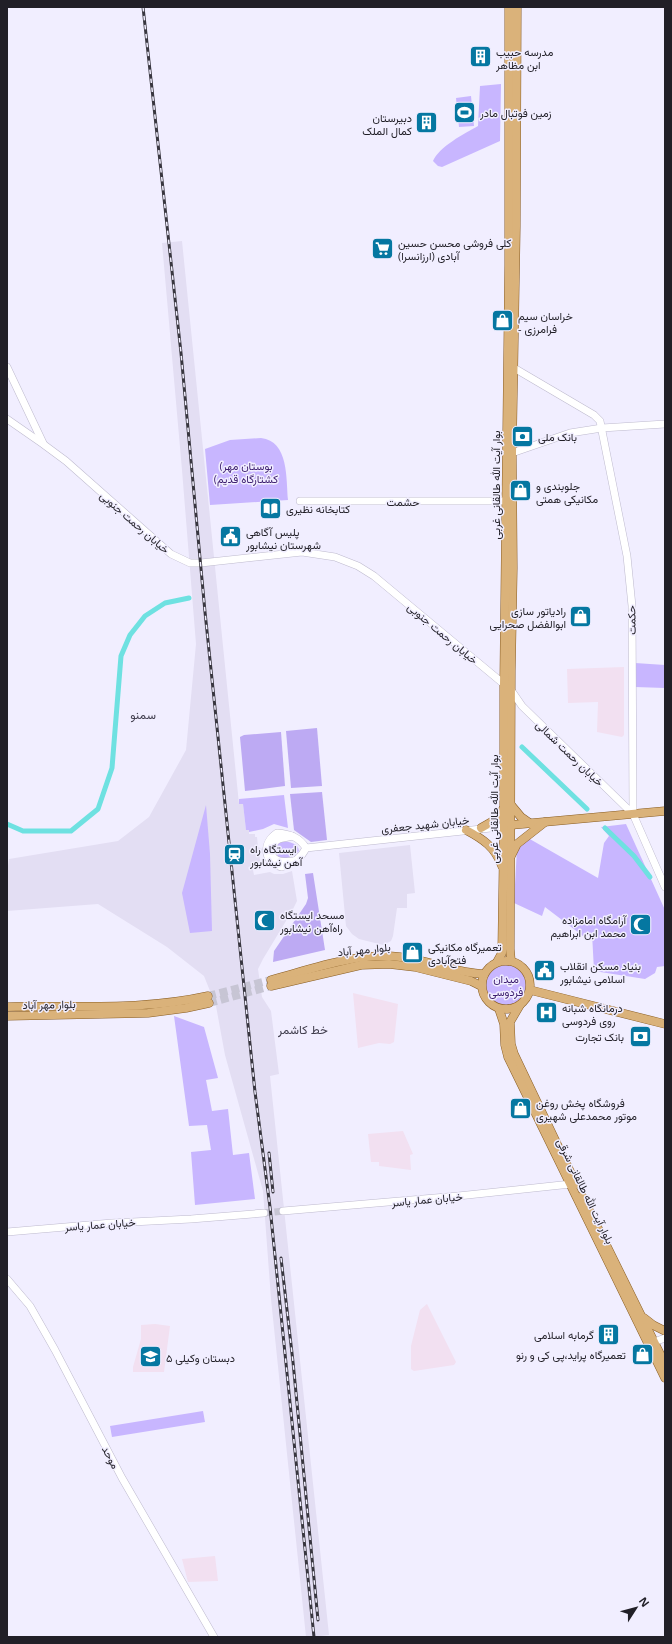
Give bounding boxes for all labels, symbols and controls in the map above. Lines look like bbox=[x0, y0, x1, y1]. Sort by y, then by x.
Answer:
building icon: مدرسه حبیب ابن مظاهر bbox=[467, 44, 493, 70]
place label: مدرسه حبیب ابن مظاهر bbox=[495, 44, 553, 72]
sports icon: زمین فوتبال مادر bbox=[452, 99, 478, 125]
place label: زمین فوتبال مادر bbox=[479, 105, 552, 120]
place label: دبیرستان کمال الملک bbox=[362, 110, 412, 138]
building icon: دبیرستان کمال الملک bbox=[414, 110, 440, 136]
supermarket icon: کلی فروشی محسن حسین آبادی (ارزانسرا) bbox=[370, 235, 396, 261]
place label: کلی فروشی محسن حسین آبادی (ارزانسرا) bbox=[398, 235, 512, 263]
shop icon: خراسان سیم - فرامرزی bbox=[490, 308, 516, 334]
place label: خراسان سیم - فرامرزی bbox=[518, 308, 573, 336]
bank icon: بانک ملی bbox=[509, 423, 535, 449]
place label: بانک ملی bbox=[538, 429, 577, 444]
street label: بوار آیت الله طالقانی غربی bbox=[488, 431, 503, 539]
park label: (بوستان مهر (کشتارگاه قدیم bbox=[214, 458, 278, 487]
shop icon: جلوبندی و مکانیکی همتی bbox=[507, 478, 533, 504]
place label: جلوبندی و مکانیکی همتی bbox=[536, 478, 598, 506]
street label: خیابان رحمت جنوبی bbox=[97, 488, 173, 556]
street label: حشمت bbox=[386, 494, 420, 509]
library icon: کتابخانه نظیری bbox=[257, 495, 283, 521]
place label: کتابخانه نظیری bbox=[286, 501, 350, 516]
public building icon: پلیس آگاهی شهرستان نیشابور bbox=[218, 524, 244, 550]
place label: پلیس آگاهی شهرستان نیشابور bbox=[245, 524, 321, 552]
street label: خیابان رحمت جنوبی bbox=[405, 599, 481, 667]
place label: رادیاتور سازی ابوالفضل صحرایی bbox=[490, 603, 566, 631]
shop icon: رادیاتور سازی ابوالفضل صحرایی bbox=[568, 603, 594, 629]
street label: حکمت bbox=[623, 605, 639, 635]
district label: سمنو bbox=[130, 706, 156, 723]
street label: خیابان رحمت شمالی bbox=[533, 717, 607, 789]
street label: بوار آیت الله طالقانی غربی bbox=[486, 755, 501, 863]
street label: خیابان شهید جعفری bbox=[380, 812, 470, 836]
station icon: ایستگاه راه‌ آهن نیشابور bbox=[222, 841, 248, 867]
place label: ایستگاه راه‌ آهن نیشابور bbox=[249, 841, 304, 869]
mosque icon: مسحد ایستگاه راه‌آهن نیشابور bbox=[251, 907, 277, 933]
place label: مسحد ایستگاه راه‌آهن نیشابور bbox=[279, 907, 345, 935]
place label: آرامگاه امامزاده محمد ابن ابراهیم bbox=[551, 912, 627, 941]
mosque icon: آرامگاه امامزاده محمد ابن ابراهیم bbox=[628, 912, 654, 938]
street label: بلوار مهر آباد bbox=[337, 939, 391, 959]
shop icon: تعمیرگاه مکانیکی فتح‌آبادی bbox=[399, 939, 425, 965]
place label: تعمیرگاه مکانیکی فتح‌آبادی bbox=[428, 939, 502, 968]
public building icon: بنیاد مسکن انقلاب اسلامی نیشابور bbox=[531, 958, 557, 984]
place label: بنیاد مسکن انقلاب اسلامی نیشابور bbox=[559, 958, 641, 986]
park label: میدان فردوسی bbox=[489, 971, 523, 999]
street label: بلوار مهر آباد bbox=[22, 996, 76, 1012]
hospital icon: درمانگاه شبانه روی فردوسی bbox=[533, 1000, 559, 1026]
place label: درمانگاه شبانه روی فردوسی bbox=[562, 1000, 623, 1028]
district label: خط کاشمر bbox=[277, 1021, 328, 1038]
bank icon: بانک تجارت bbox=[627, 1023, 653, 1049]
place label: بانک تجارت bbox=[575, 1029, 624, 1044]
shop icon: فروشگاه پخش روغن موتور محمدعلی شهیری bbox=[508, 1095, 534, 1121]
place label: فروشگاه پخش روغن موتور محمدعلی شهیری bbox=[536, 1095, 637, 1123]
street label: بلوار آیت الله طالقانی شرقی bbox=[554, 1136, 618, 1246]
street label: خیابان عمار یاسر bbox=[390, 1188, 463, 1210]
street label: خیابان عمار یاسر bbox=[63, 1214, 136, 1234]
building icon: گرمابه اسلامی bbox=[596, 1321, 622, 1347]
place label: گرمابه اسلامی bbox=[534, 1327, 594, 1342]
shop icon: تعمیرگاه پراید،پی کی و رنو bbox=[629, 1341, 655, 1367]
school or university icon: دبستان وکیلی ۵ bbox=[138, 1344, 164, 1370]
place label: تعمیرگاه پراید،پی کی و رنو bbox=[516, 1347, 627, 1363]
place label: دبستان وکیلی ۵ bbox=[166, 1350, 235, 1365]
street label: موحد bbox=[99, 1443, 123, 1471]
north arrow bbox=[616, 1588, 656, 1628]
text: N bbox=[636, 1594, 653, 1610]

